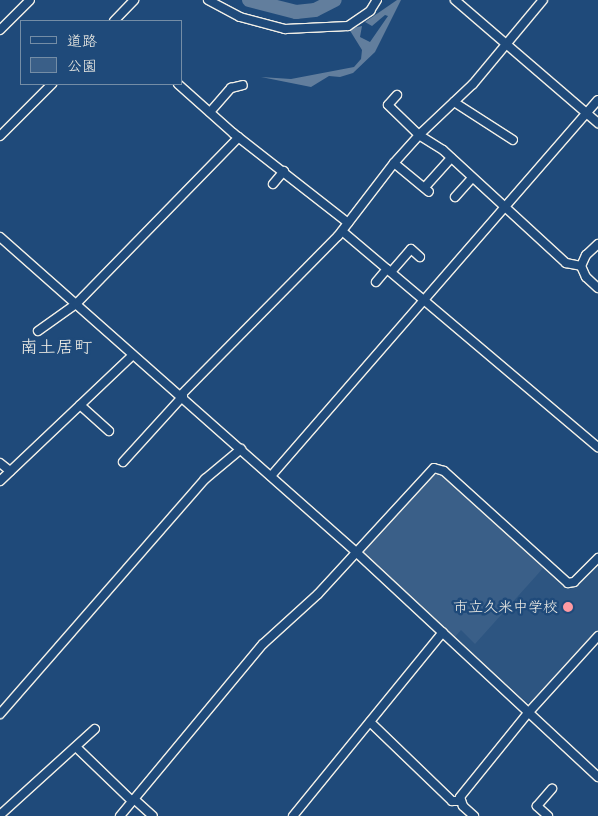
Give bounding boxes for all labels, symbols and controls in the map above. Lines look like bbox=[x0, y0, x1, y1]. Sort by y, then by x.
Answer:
legend bbox=[20, 20, 182, 85]
text: 道路 bbox=[67, 30, 97, 50]
text: 公園 bbox=[67, 55, 97, 75]
district label: 南土居町 bbox=[20, 335, 92, 357]
place label: 市立久米中学校 bbox=[453, 598, 558, 616]
marker: 市立久米中学校 bbox=[562, 601, 574, 613]

